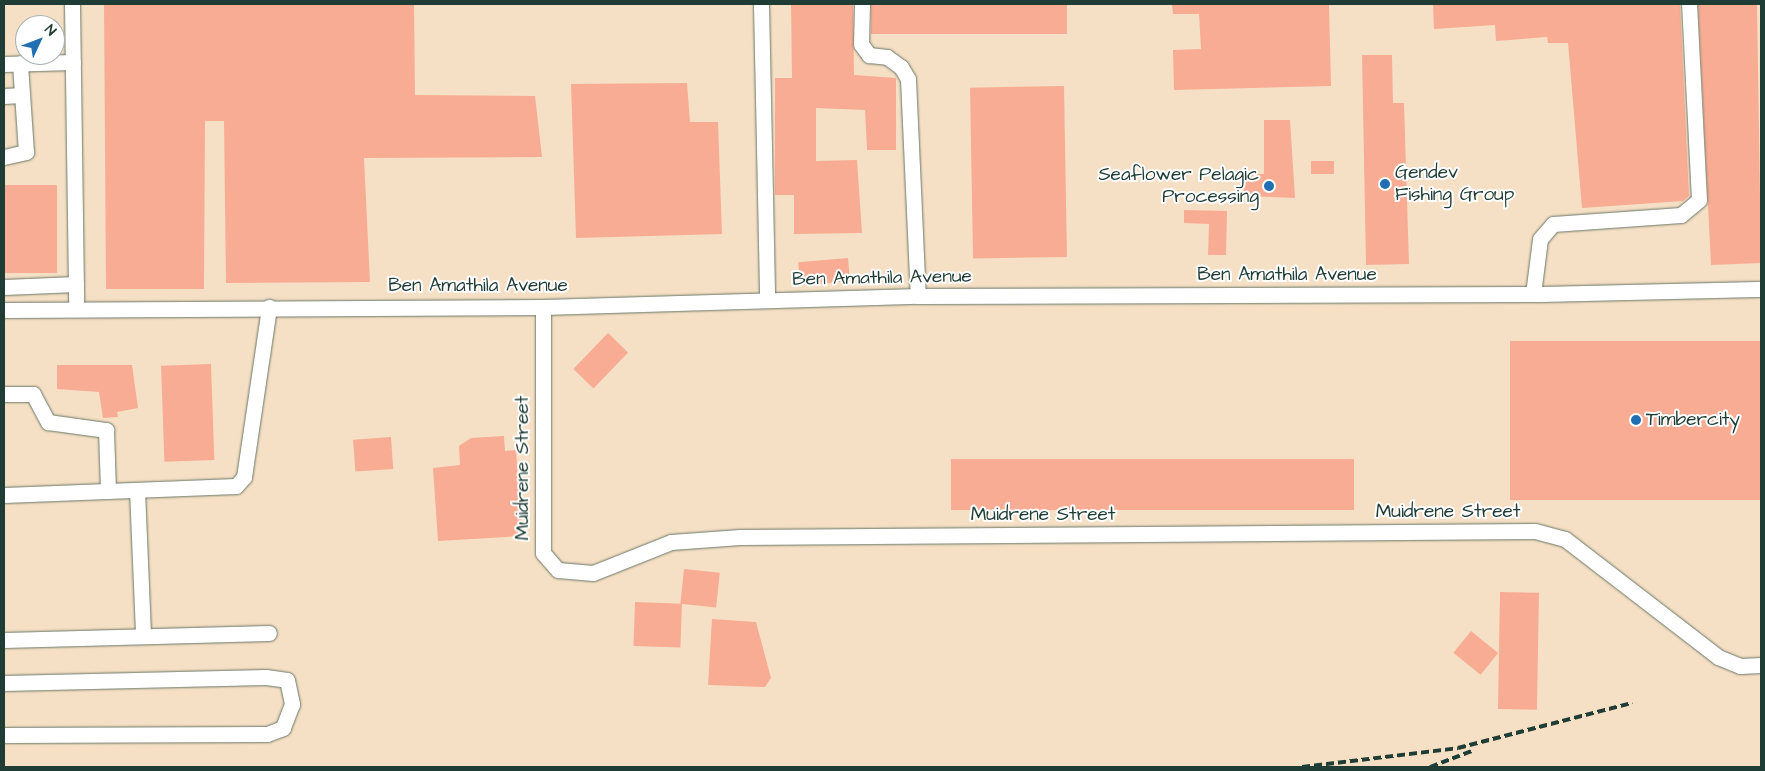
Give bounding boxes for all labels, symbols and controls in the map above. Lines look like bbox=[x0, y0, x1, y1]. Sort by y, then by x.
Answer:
north arrow bbox=[15, 15, 65, 65]
text: N bbox=[40, 20, 61, 40]
place label: Gendev Fishing Group bbox=[1395, 162, 1514, 206]
place label: Seaflower Pelagic Processing bbox=[1098, 164, 1259, 208]
marker: Gendev Fishing Group bbox=[1379, 178, 1391, 190]
marker: Seaflower Pelagic Processing bbox=[1263, 180, 1275, 192]
street label: Ben Amathila Avenue bbox=[1197, 264, 1377, 286]
street label: Ben Amathila Avenue bbox=[792, 265, 972, 291]
street label: Ben Amathila Avenue bbox=[388, 275, 568, 297]
street label: Muidrene Street bbox=[512, 396, 534, 540]
place label: Timbercity bbox=[1646, 409, 1740, 431]
marker: Timbercity bbox=[1630, 414, 1642, 426]
street label: Muidrene Street bbox=[1376, 501, 1520, 523]
street label: Muidrene Street bbox=[971, 504, 1115, 526]

